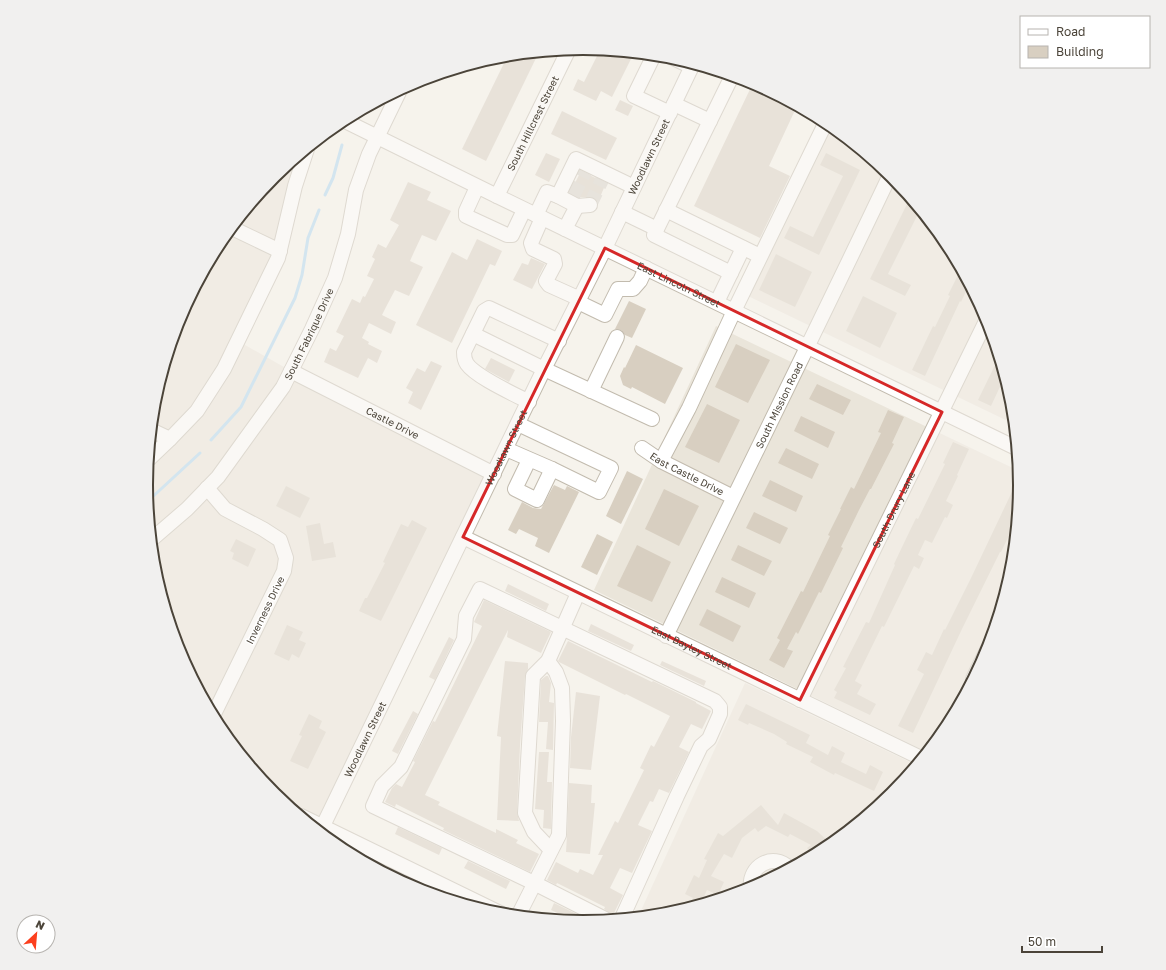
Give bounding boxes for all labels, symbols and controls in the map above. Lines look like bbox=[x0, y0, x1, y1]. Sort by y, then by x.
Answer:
legend bbox=[1020, 16, 1150, 68]
text: Road bbox=[1056, 24, 1085, 39]
text: Building bbox=[1056, 44, 1104, 59]
street label: South Hillcrest Street bbox=[504, 74, 561, 173]
street label: Woodlawn Street bbox=[625, 117, 672, 197]
street label: East Lincoln Street bbox=[635, 259, 722, 310]
street label: South Fabrique Drive bbox=[281, 286, 336, 382]
street label: South Mission Road bbox=[753, 360, 805, 450]
street label: Castle Drive bbox=[364, 404, 421, 441]
street label: Woodlawn Street bbox=[483, 408, 529, 487]
street label: East Castle Drive bbox=[648, 449, 726, 498]
street label: South Drury Lane bbox=[870, 469, 917, 550]
street label: Inverness Drive bbox=[243, 574, 287, 646]
street label: East Bayley Street bbox=[650, 623, 734, 672]
street label: Woodlawn Street bbox=[341, 700, 388, 779]
north arrow bbox=[16, 914, 56, 954]
text: N bbox=[34, 917, 47, 932]
scale bar bbox=[1022, 928, 1102, 954]
text: 50 m bbox=[1028, 934, 1056, 949]

